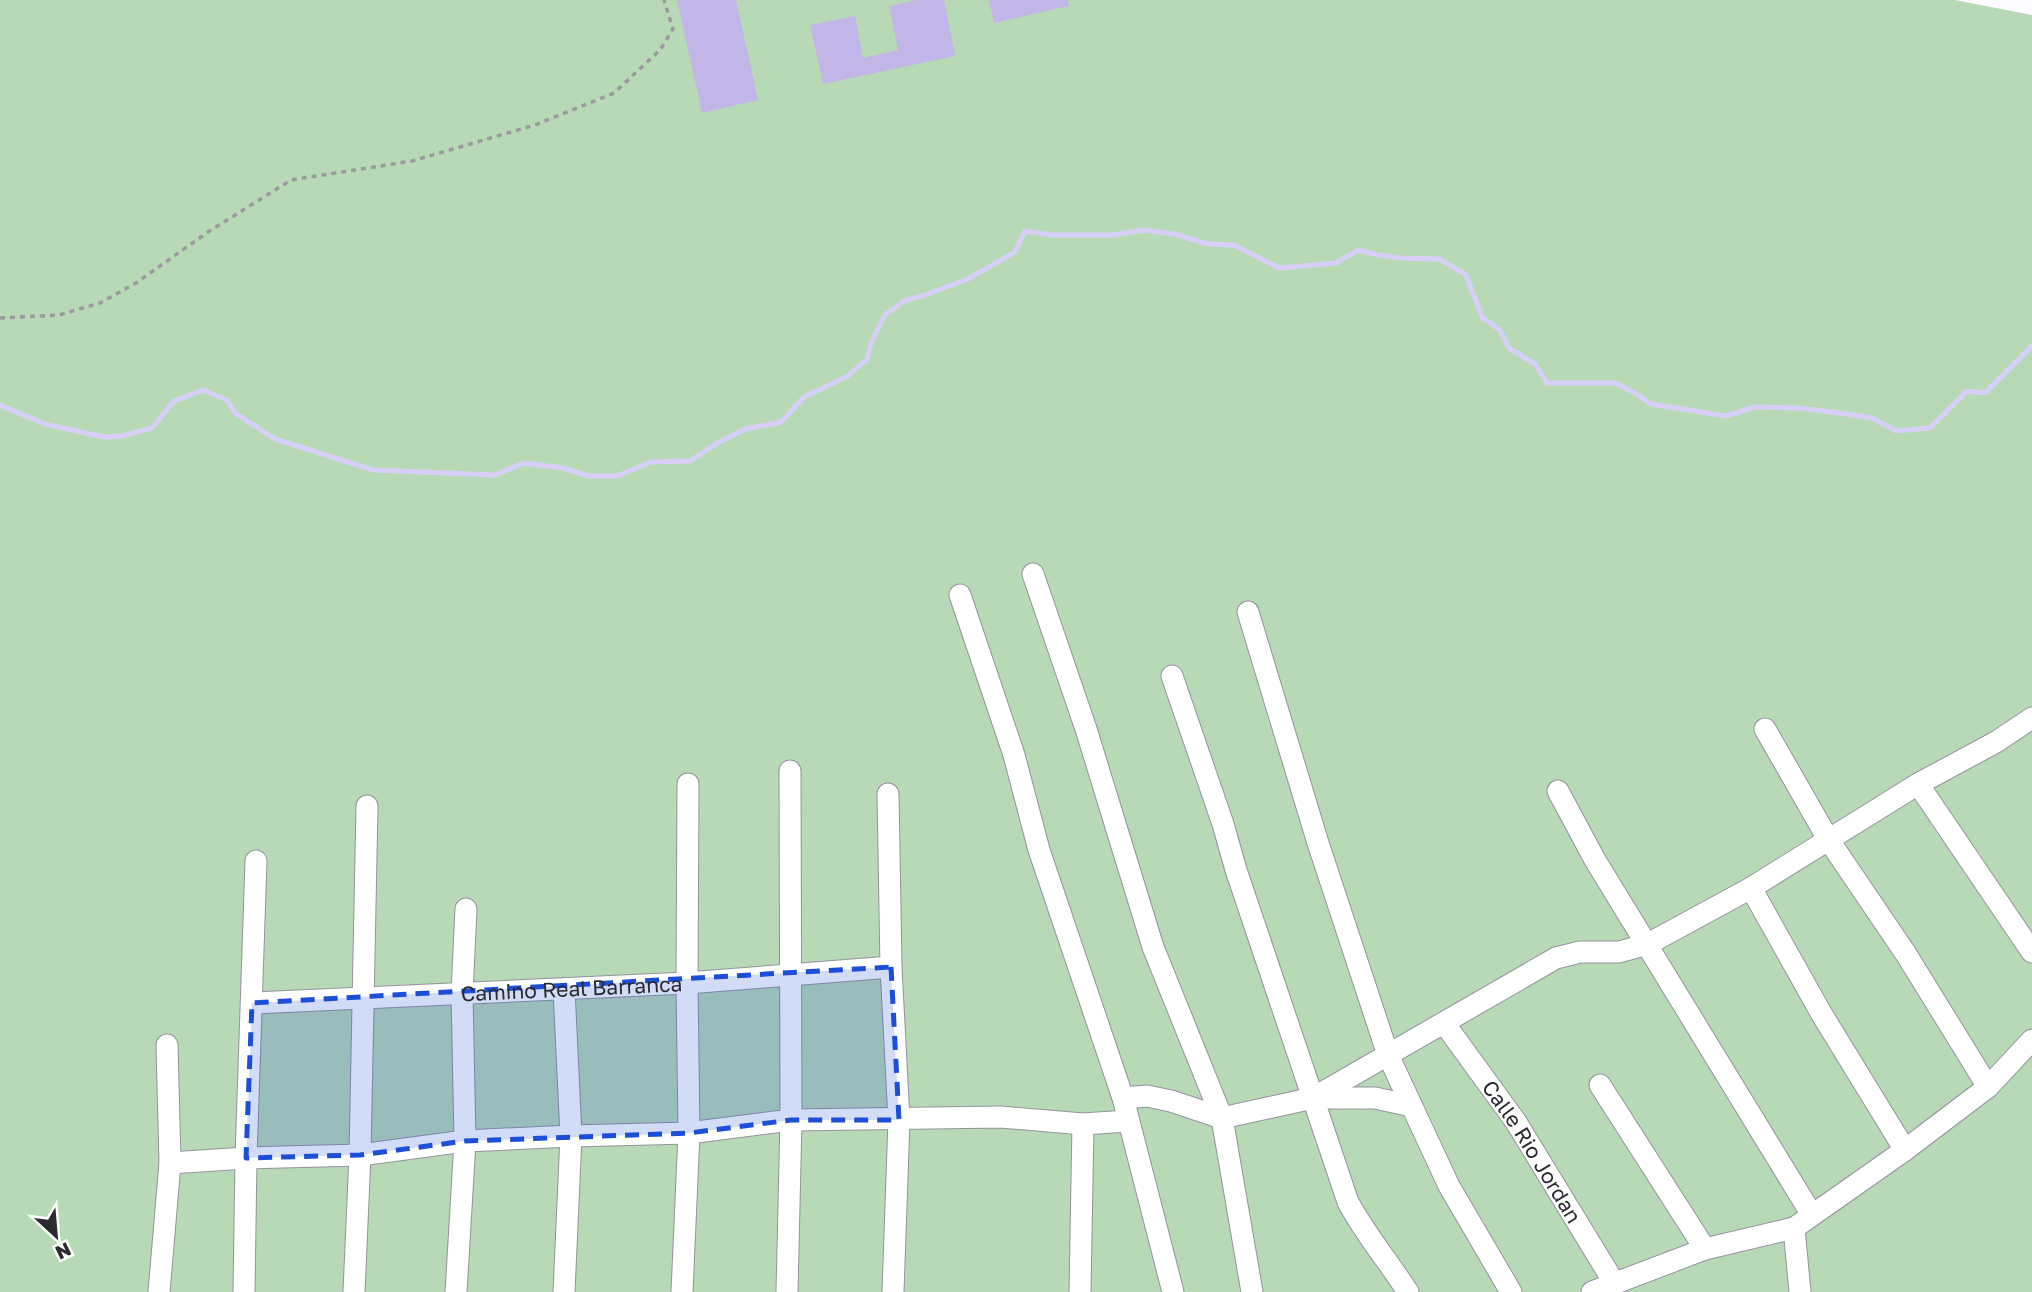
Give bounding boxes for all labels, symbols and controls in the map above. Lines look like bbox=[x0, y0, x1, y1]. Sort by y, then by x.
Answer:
street label: Camino Real Barranca bbox=[460, 970, 683, 1006]
street label: Calle Rio Jordan bbox=[1477, 1075, 1588, 1228]
north arrow bbox=[21, 1201, 91, 1271]
text: N bbox=[52, 1238, 75, 1265]

